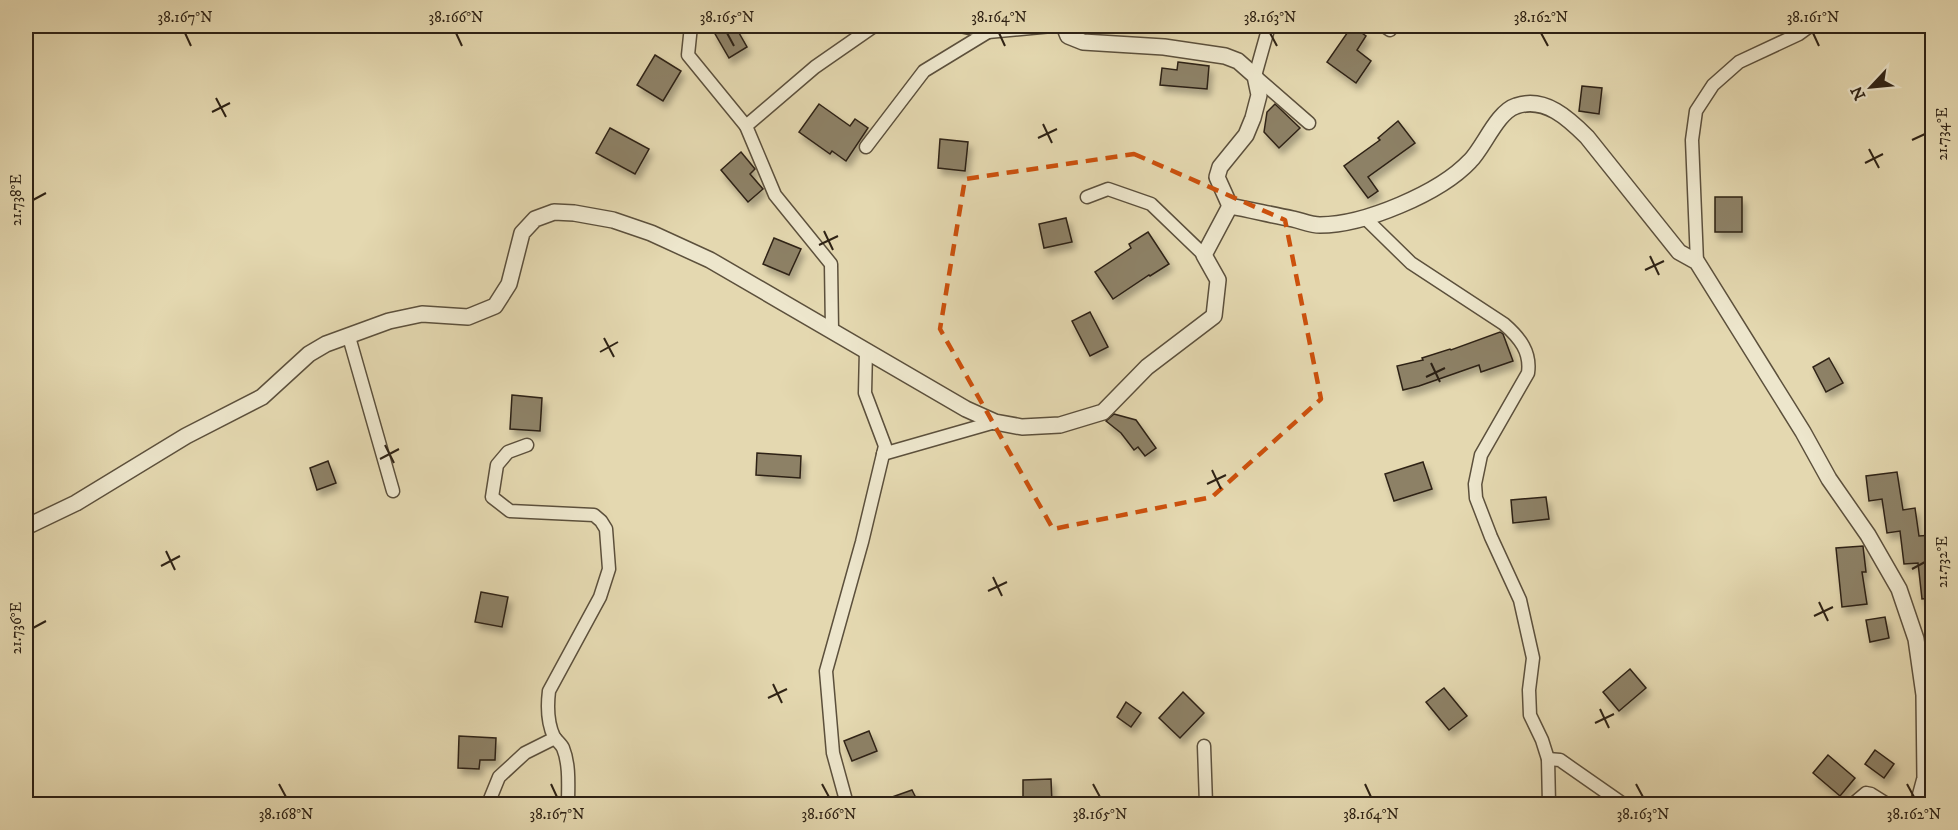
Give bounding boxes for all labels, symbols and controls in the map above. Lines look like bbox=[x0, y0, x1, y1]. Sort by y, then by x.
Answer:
text: 38.167°N bbox=[158, 8, 212, 27]
text: 38.166°N bbox=[429, 8, 483, 27]
text: 38.165°N bbox=[700, 8, 754, 27]
text: 38.164°N bbox=[971, 8, 1027, 27]
text: 38.163°N bbox=[1244, 8, 1296, 27]
text: 38.162°N bbox=[1514, 8, 1568, 27]
text: 38.161°N bbox=[1787, 8, 1839, 27]
north arrow bbox=[1841, 57, 1901, 117]
text: N bbox=[1847, 83, 1870, 103]
text: 21.734°E bbox=[1933, 107, 1952, 161]
text: 21.738°E bbox=[7, 174, 26, 226]
text: 21.732°E bbox=[1933, 536, 1952, 588]
text: 21.736°E bbox=[7, 601, 26, 654]
text: 38.168°N bbox=[259, 805, 313, 824]
text: 38.167°N bbox=[530, 805, 584, 824]
text: 38.166°N bbox=[802, 805, 856, 824]
text: 38.165°N bbox=[1073, 805, 1127, 824]
text: 38.164°N bbox=[1343, 805, 1399, 824]
text: 38.163°N bbox=[1617, 805, 1669, 824]
text: 38.162°N bbox=[1887, 805, 1941, 824]

